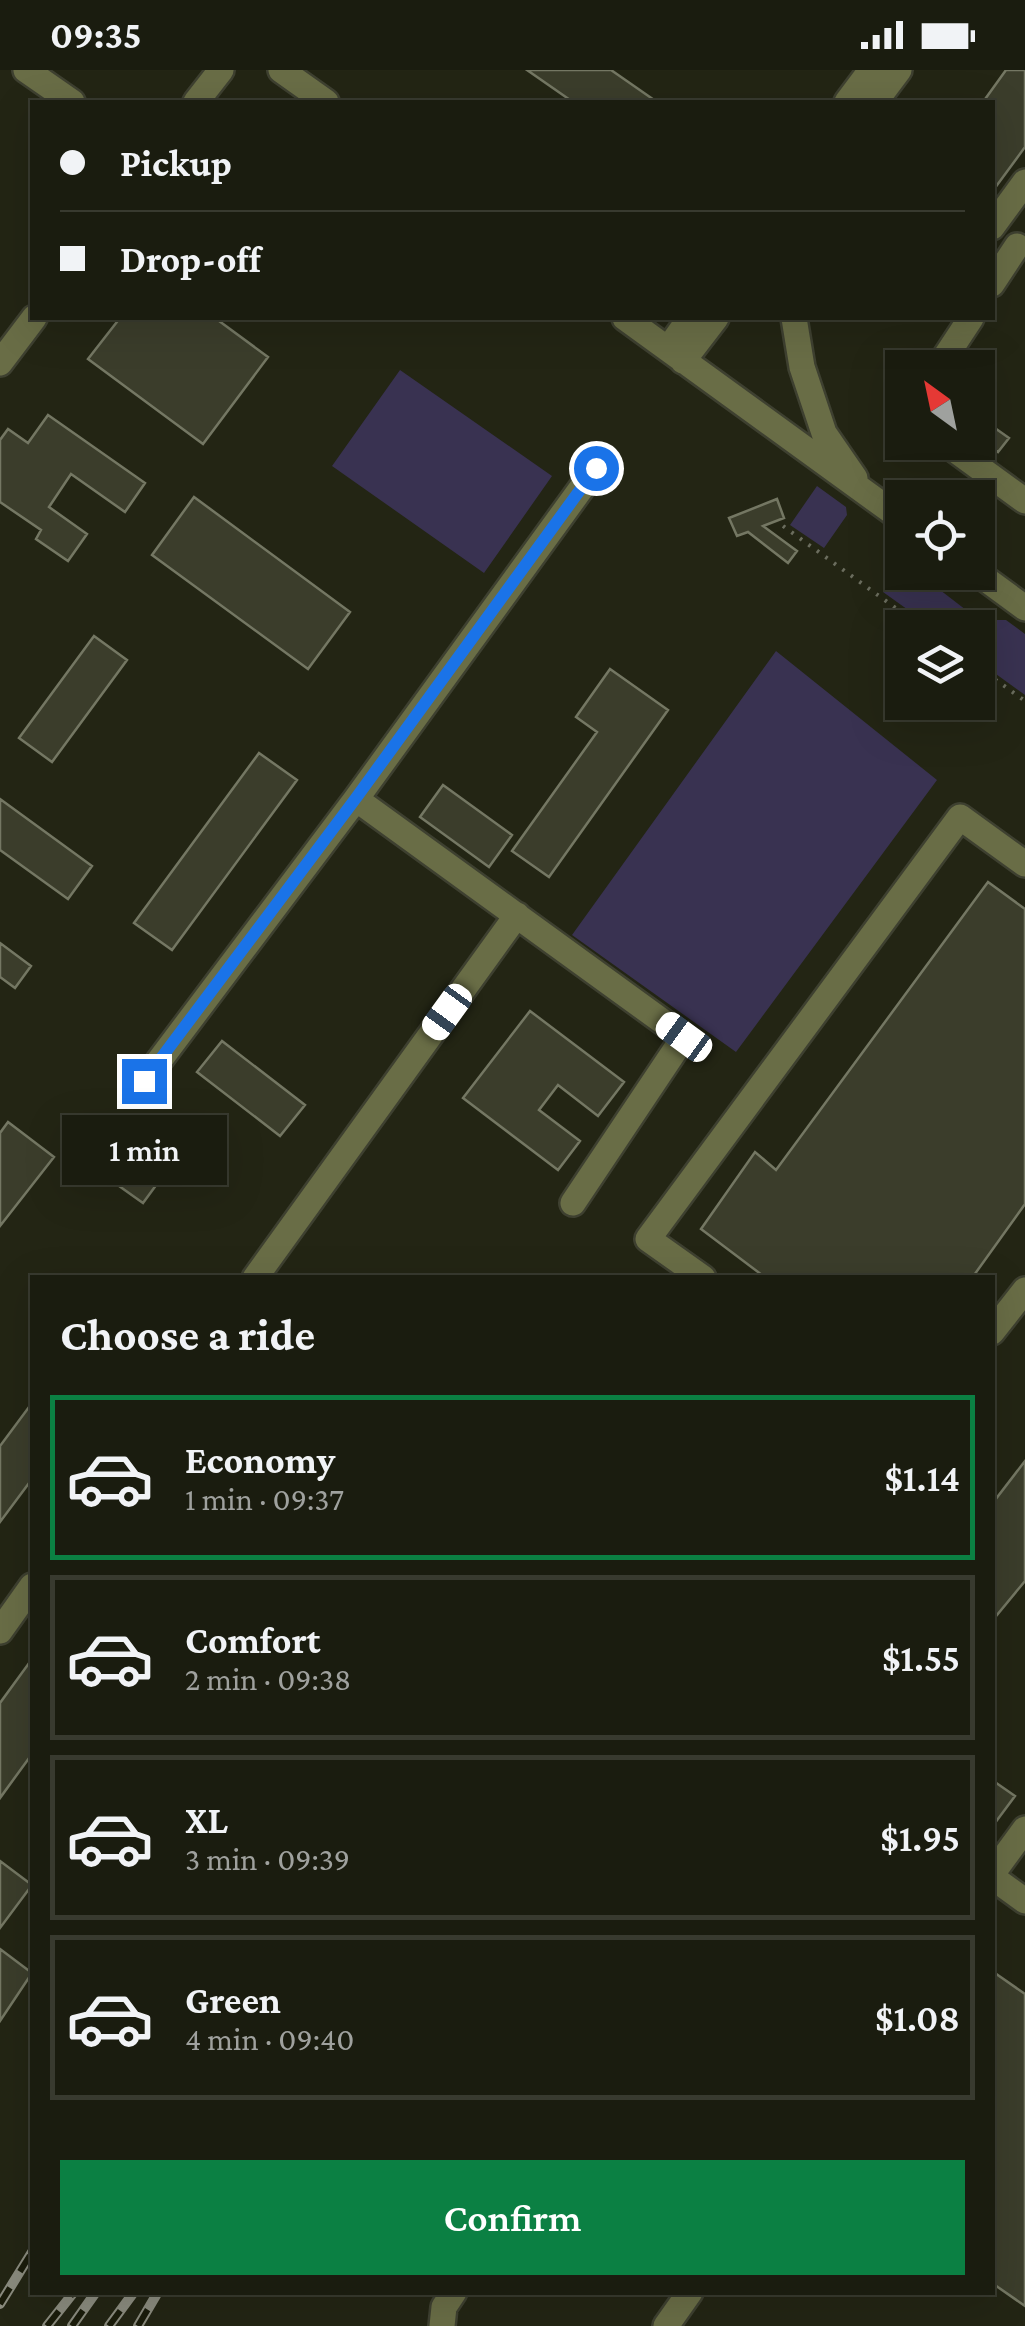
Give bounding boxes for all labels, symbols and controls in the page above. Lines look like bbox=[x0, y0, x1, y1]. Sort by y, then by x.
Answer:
text: 09:35 bbox=[50, 14, 142, 56]
text: Pickup bbox=[120, 142, 232, 184]
text: Drop-off bbox=[120, 238, 261, 280]
north arrow bbox=[885, 350, 995, 460]
map controls bbox=[885, 350, 995, 720]
route start bbox=[574, 446, 619, 491]
button: locate bbox=[885, 480, 995, 590]
button: layers bbox=[885, 610, 995, 720]
car bbox=[417, 979, 477, 1045]
car bbox=[651, 1007, 717, 1067]
route end bbox=[122, 1059, 167, 1104]
callout: 1 min bbox=[62, 1116, 226, 1186]
text: 1 min bbox=[109, 1132, 180, 1168]
text: Choose a ride bbox=[60, 1310, 315, 1360]
icon: car bbox=[65, 1433, 155, 1523]
text: Economy bbox=[185, 1439, 335, 1481]
text: $1.14 bbox=[884, 1457, 960, 1499]
text: 1 min · 09:37 bbox=[185, 1481, 344, 1517]
icon: car bbox=[65, 1613, 155, 1703]
text: Comfort bbox=[185, 1619, 321, 1661]
text: $1.55 bbox=[882, 1637, 960, 1679]
text: 2 min · 09:38 bbox=[185, 1661, 351, 1697]
icon: car bbox=[65, 1793, 155, 1883]
text: XL bbox=[185, 1799, 228, 1841]
text: $1.95 bbox=[880, 1817, 960, 1859]
text: 3 min · 09:39 bbox=[185, 1841, 350, 1877]
icon: car bbox=[65, 1973, 155, 2063]
text: Green bbox=[185, 1979, 281, 2021]
text: $1.08 bbox=[875, 1997, 960, 2039]
text: 4 min · 09:40 bbox=[185, 2021, 354, 2057]
button: Confirm bbox=[60, 2160, 965, 2275]

